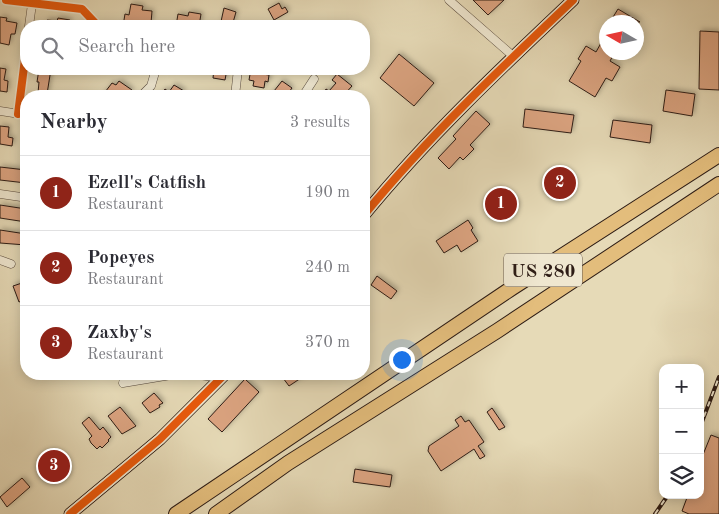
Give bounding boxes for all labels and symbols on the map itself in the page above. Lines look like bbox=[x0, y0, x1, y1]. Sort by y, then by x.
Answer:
north arrow bbox=[599, 15, 644, 60]
pin: 2 bbox=[544, 164, 576, 202]
pin: 1 bbox=[485, 185, 517, 223]
road number: US 280 bbox=[504, 254, 582, 286]
your location bbox=[389, 347, 415, 373]
pin: 3 bbox=[38, 447, 70, 485]

